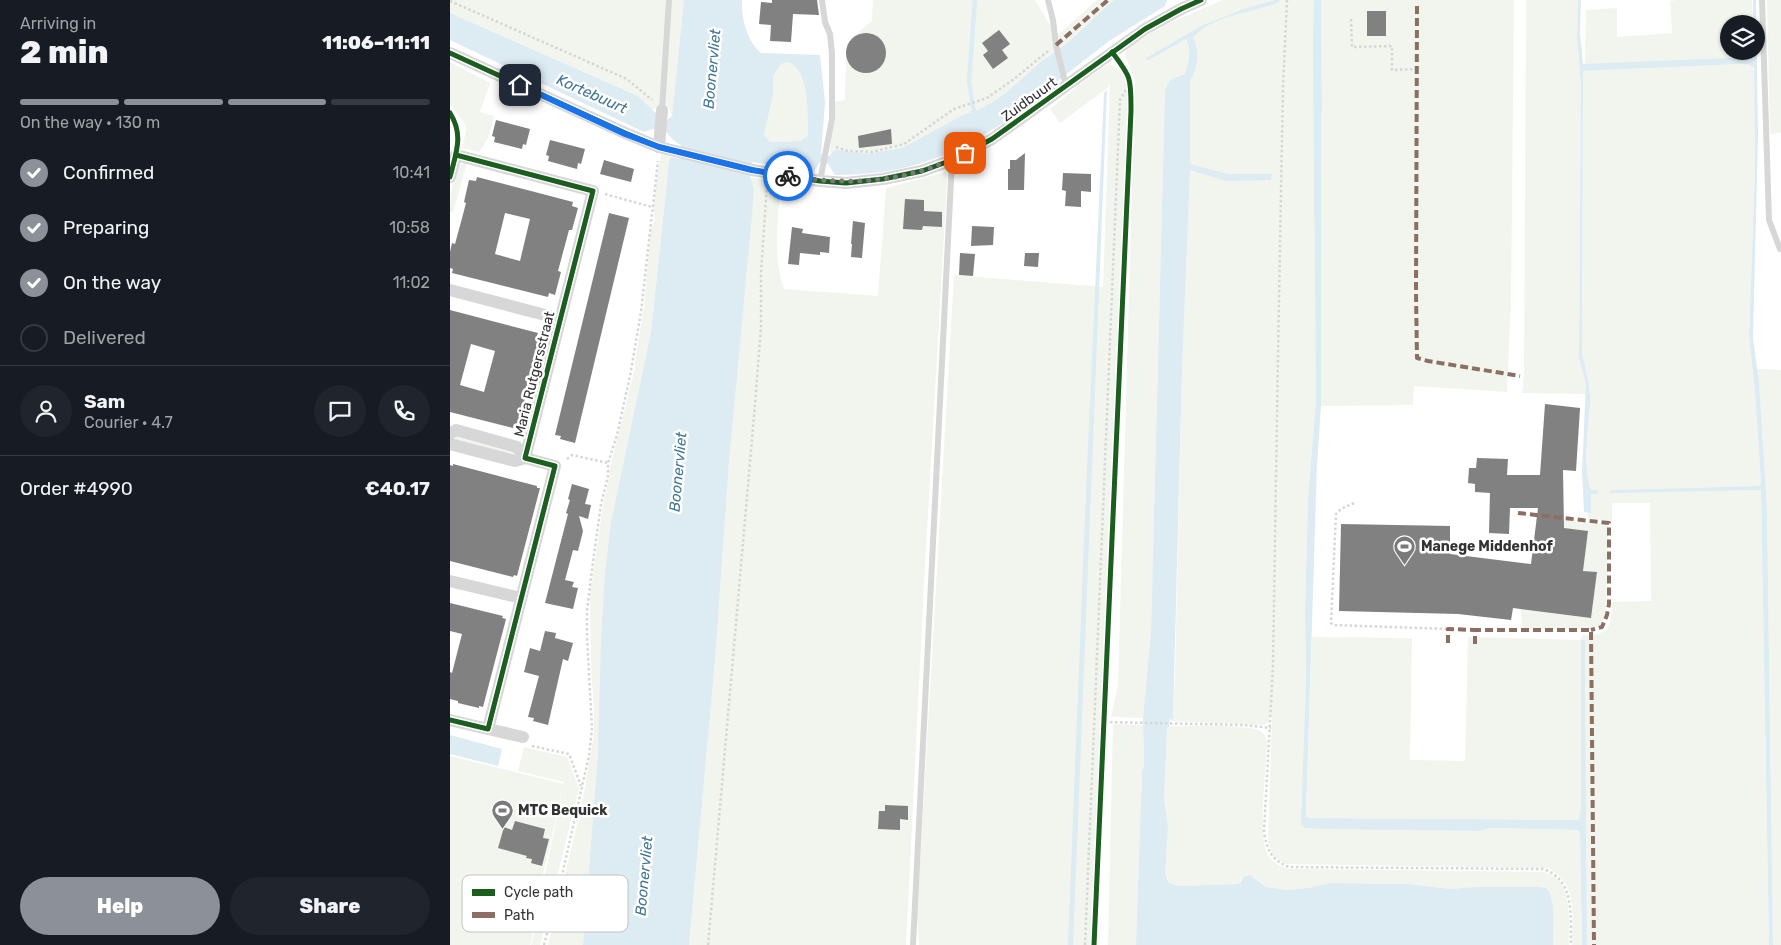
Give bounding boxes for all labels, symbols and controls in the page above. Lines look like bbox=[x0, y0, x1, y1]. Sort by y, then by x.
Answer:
text: Arriving in bbox=[20, 14, 96, 33]
map controls bbox=[1720, 15, 1765, 60]
button: layers bbox=[1720, 15, 1765, 60]
water label: Boonervliet bbox=[700, 28, 724, 110]
text: 11:06–11:11 bbox=[322, 31, 430, 54]
text: 2 min bbox=[20, 33, 109, 71]
pin bbox=[499, 64, 541, 106]
water label: Kortebuurt bbox=[554, 70, 630, 118]
icon: home bbox=[506, 71, 534, 99]
street label: Zuidbuurt bbox=[998, 73, 1061, 125]
text: On the way · 130 m bbox=[20, 113, 160, 132]
pin bbox=[944, 132, 986, 174]
icon: bag bbox=[951, 139, 979, 167]
courier bbox=[763, 151, 813, 201]
icon: check bbox=[20, 159, 48, 187]
text: Confirmed bbox=[63, 161, 154, 184]
icon: bike bbox=[774, 162, 802, 190]
text: 10:41 bbox=[392, 163, 430, 182]
icon: check bbox=[20, 214, 48, 242]
text: Preparing bbox=[63, 216, 149, 239]
text: 10:58 bbox=[389, 218, 430, 237]
icon: check bbox=[20, 269, 48, 297]
text: On the way bbox=[63, 271, 161, 294]
text: 11:02 bbox=[393, 273, 430, 292]
street label: Maria Rutgersstraat bbox=[511, 309, 558, 439]
text: Delivered bbox=[63, 326, 146, 349]
button: person bbox=[20, 385, 72, 437]
button: chat bbox=[314, 385, 366, 437]
button: phone bbox=[378, 385, 430, 437]
text: Sam bbox=[84, 390, 125, 413]
text: Courier · 4.7 bbox=[84, 413, 173, 432]
water label: Boonervliet bbox=[666, 431, 690, 513]
text: Order #4990 bbox=[20, 477, 133, 500]
text: €40.17 bbox=[365, 477, 430, 500]
sports icon: Manege Middenhof bbox=[1393, 534, 1417, 565]
place label: Manege Middenhof bbox=[1421, 538, 1554, 555]
sports icon: MTC Bequick bbox=[490, 798, 514, 829]
place label: MTC Bequick bbox=[518, 802, 608, 819]
water label: Boonervliet bbox=[632, 835, 656, 917]
legend bbox=[462, 875, 628, 932]
button: Help bbox=[20, 877, 220, 935]
button: Share bbox=[230, 877, 430, 935]
text: Cycle path bbox=[504, 884, 573, 901]
text: Path bbox=[504, 907, 535, 924]

